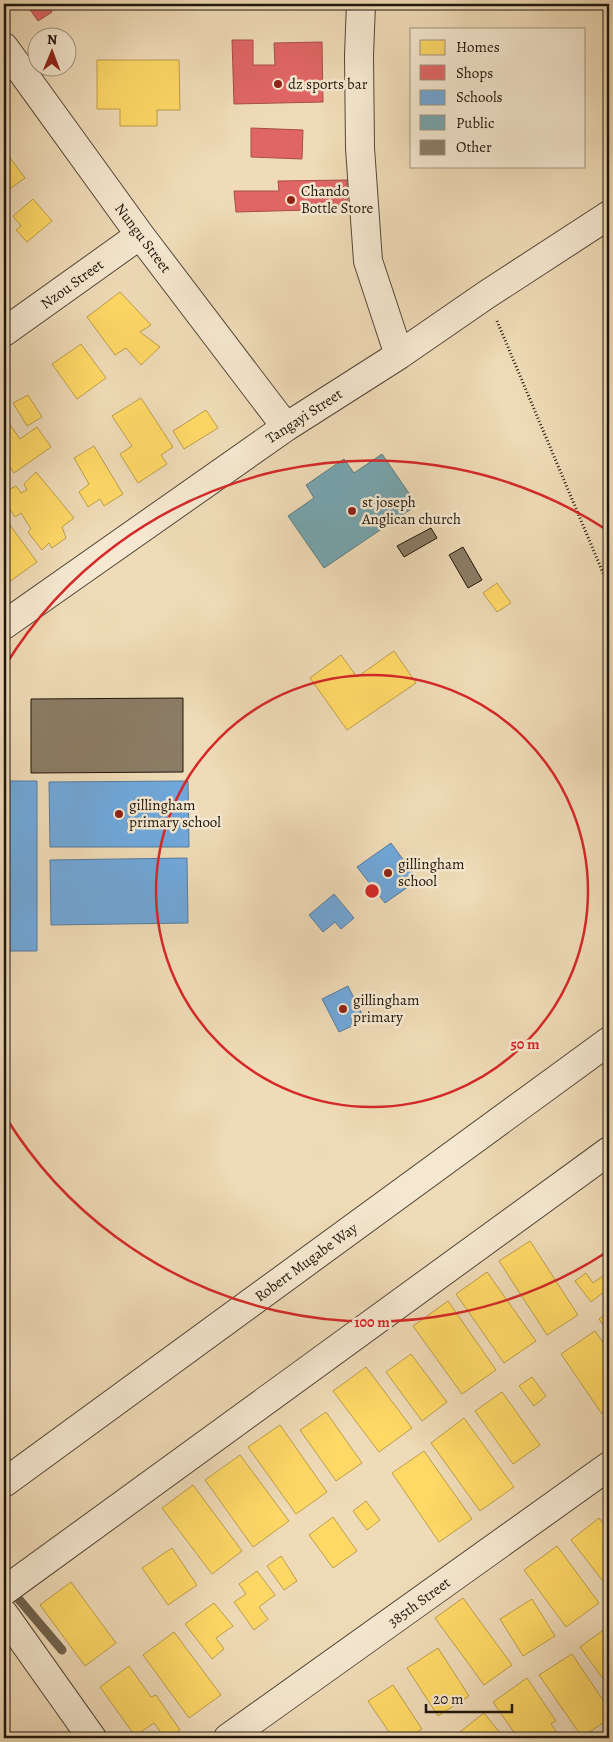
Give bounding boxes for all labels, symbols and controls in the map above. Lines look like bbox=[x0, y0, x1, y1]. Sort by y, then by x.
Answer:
north arrow bbox=[28, 28, 78, 78]
legend bbox=[410, 28, 586, 168]
text: N bbox=[47, 30, 57, 49]
text: Homes bbox=[456, 37, 500, 57]
text: Shops bbox=[456, 63, 493, 83]
place label: dz sports bar bbox=[288, 74, 368, 94]
marker: dz sports bar bbox=[272, 78, 284, 90]
text: Schools bbox=[456, 87, 503, 107]
text: Public bbox=[456, 113, 494, 133]
text: Other bbox=[456, 137, 492, 157]
place label: Chando Bottle Store bbox=[301, 181, 373, 218]
marker: Chando Bottle Store bbox=[285, 194, 297, 206]
street label: Nungu Street bbox=[110, 199, 176, 277]
street label: Nzou Street bbox=[37, 254, 107, 314]
street label: Tangayi Street bbox=[262, 384, 346, 448]
place label: st joseph Anglican church bbox=[361, 492, 461, 529]
marker: st joseph Anglican church bbox=[346, 505, 358, 517]
place label: gillingham primary school bbox=[129, 795, 221, 832]
marker: gillingham primary school bbox=[113, 808, 125, 820]
place label: gillingham school bbox=[398, 854, 465, 891]
marker: gillingham school bbox=[382, 867, 394, 879]
centre of rings bbox=[363, 882, 381, 900]
place label: gillingham primary bbox=[353, 990, 420, 1027]
marker: gillingham primary bbox=[337, 1003, 349, 1015]
text: 50 m bbox=[510, 1034, 540, 1054]
street label: Robert Mugabe Way bbox=[251, 1218, 362, 1306]
text: 100 m bbox=[354, 1312, 390, 1332]
street label: 385th Street bbox=[384, 1572, 454, 1631]
scale bar bbox=[426, 1682, 512, 1714]
text: 20 m bbox=[433, 1689, 464, 1709]

